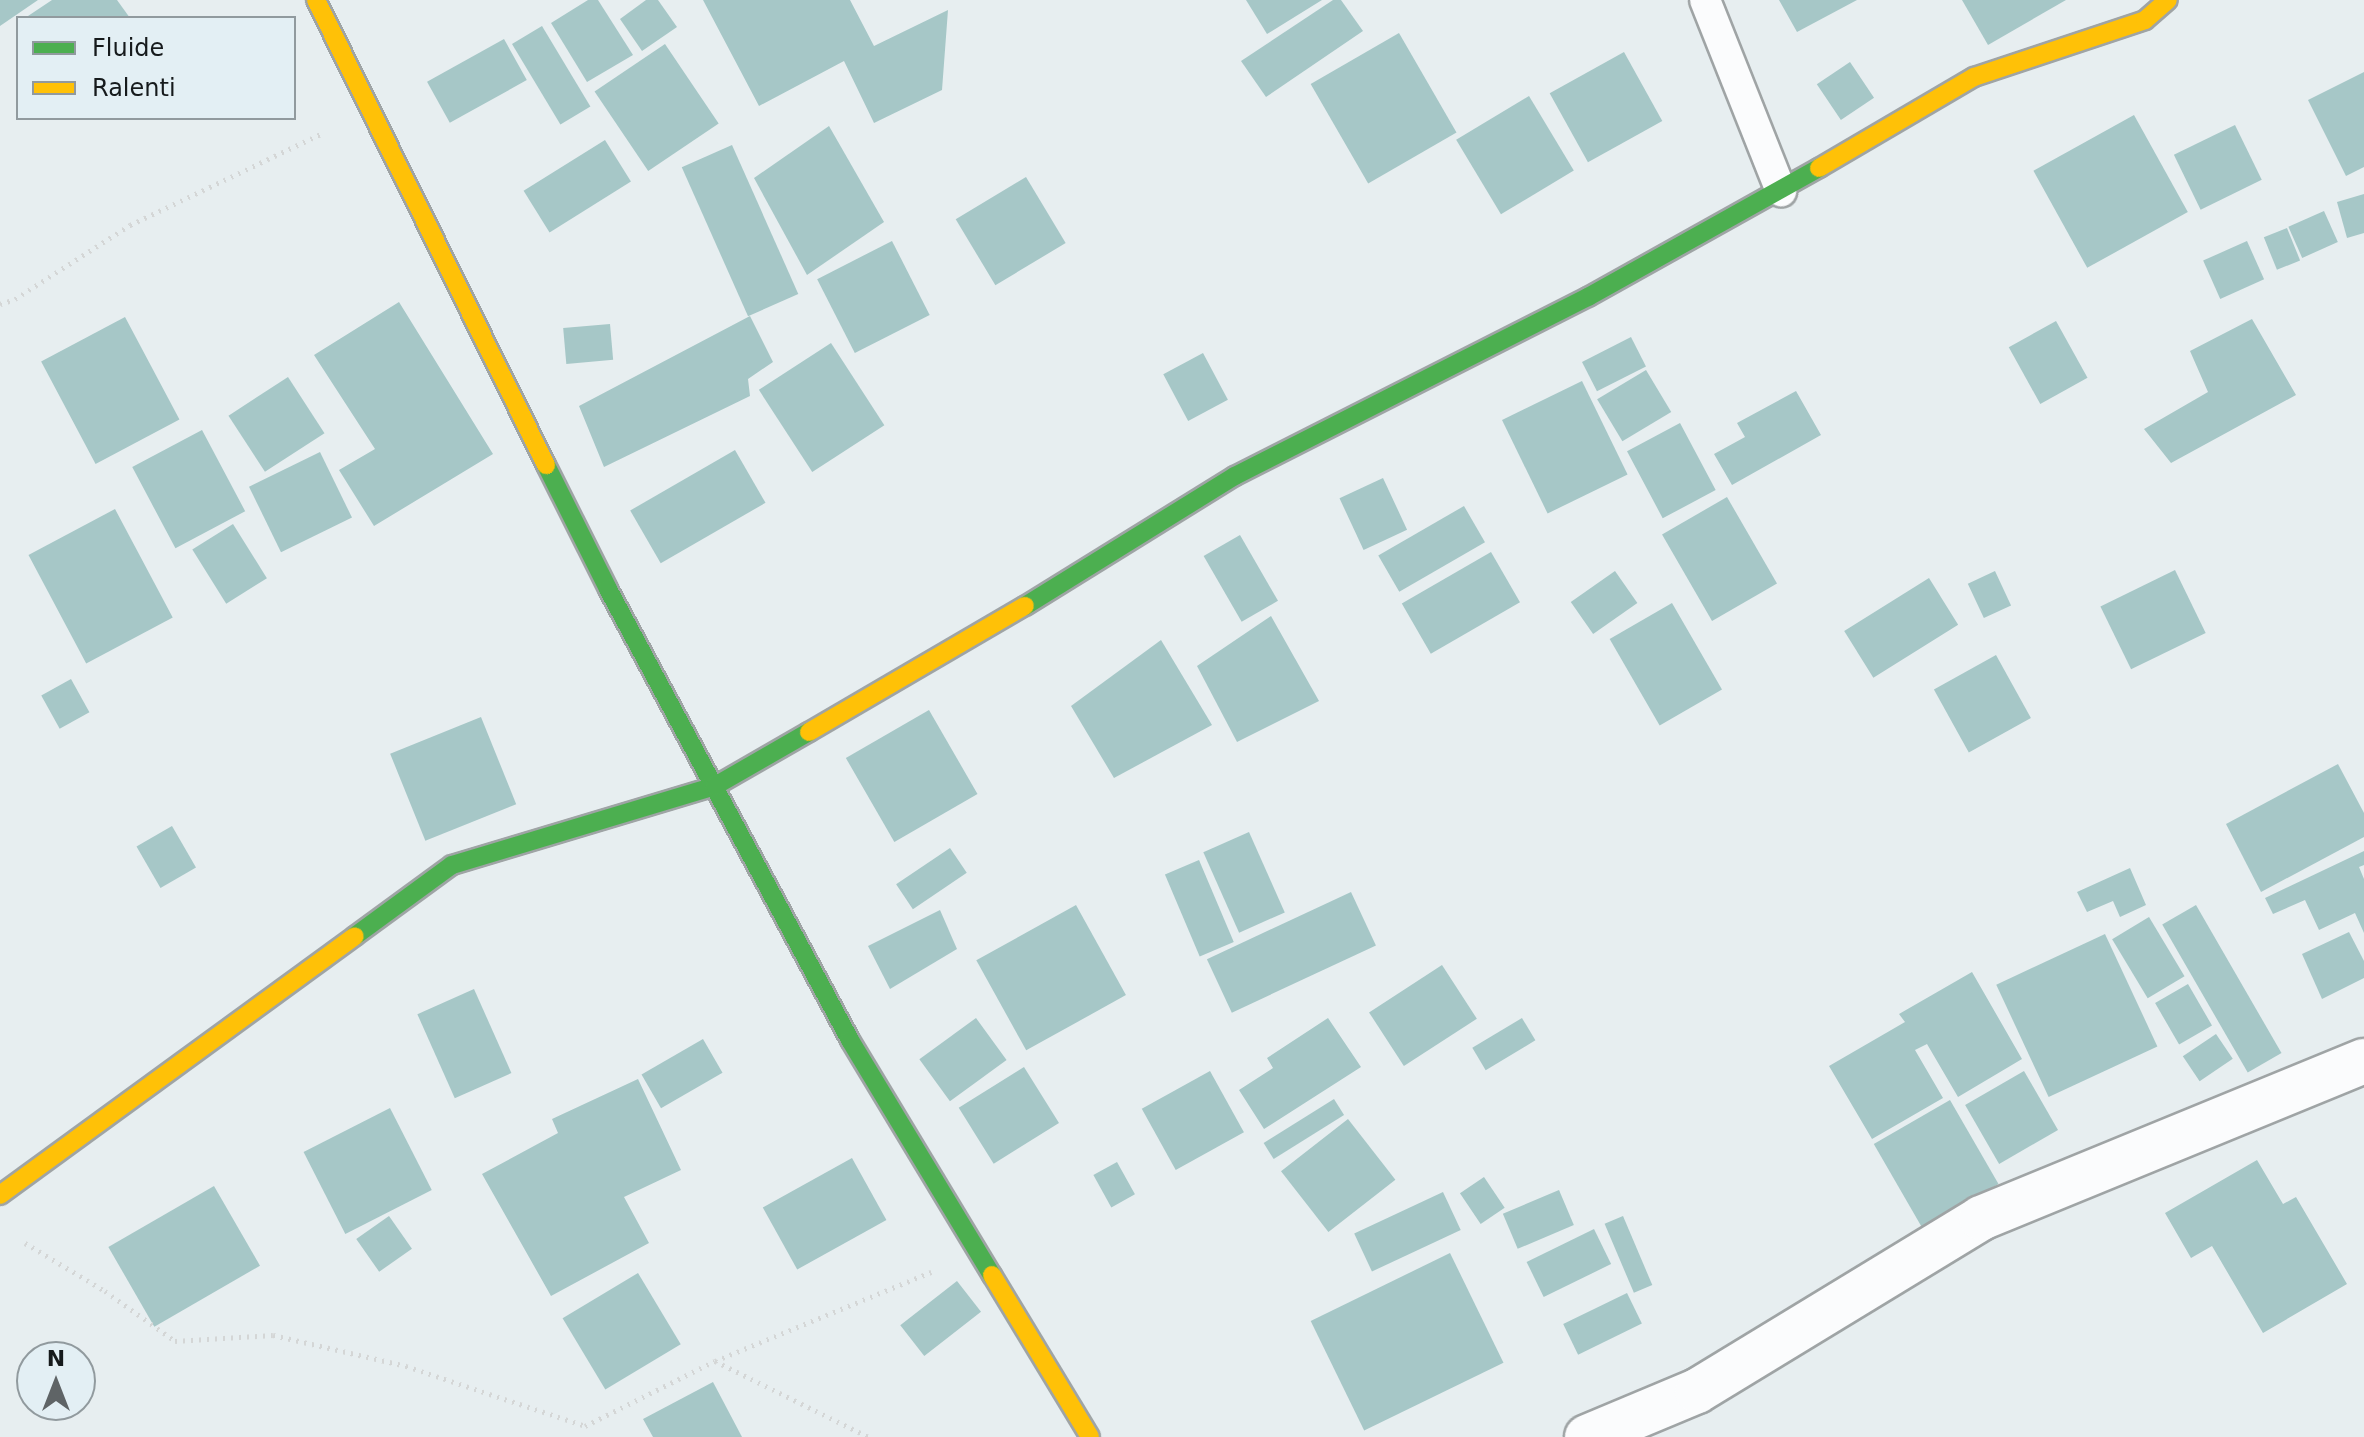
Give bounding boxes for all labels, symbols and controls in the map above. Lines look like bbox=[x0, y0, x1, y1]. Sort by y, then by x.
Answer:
legend bbox=[16, 16, 296, 120]
text: Fluide bbox=[92, 34, 164, 62]
text: Ralenti bbox=[92, 74, 176, 102]
north arrow bbox=[16, 1341, 96, 1421]
text: N bbox=[47, 1346, 65, 1371]

